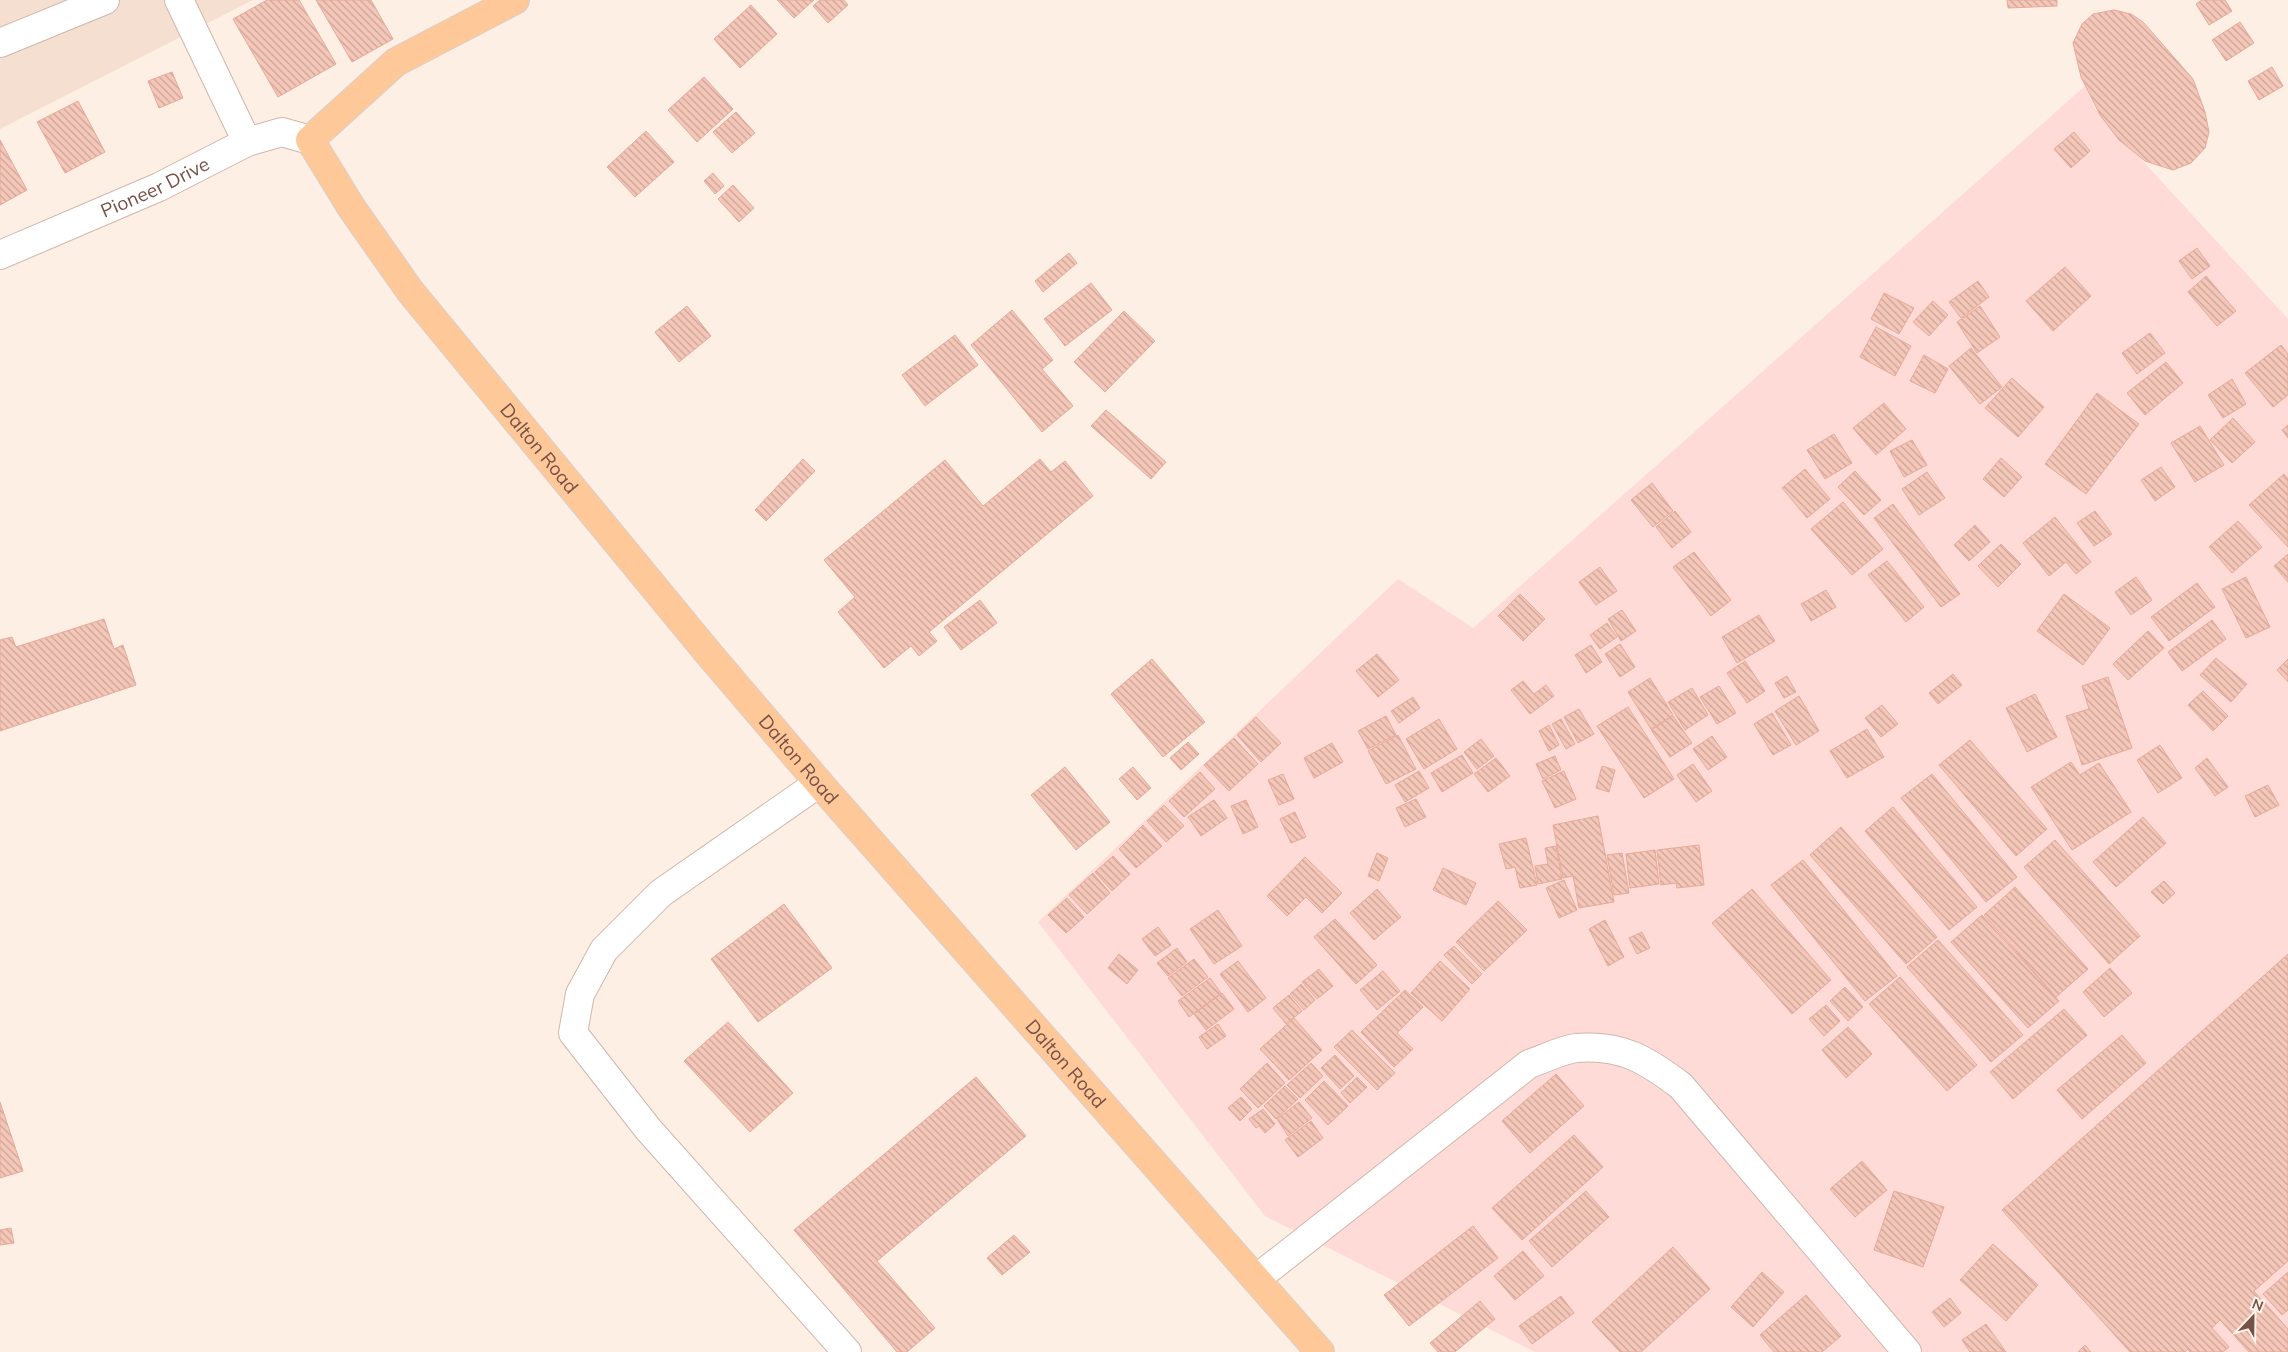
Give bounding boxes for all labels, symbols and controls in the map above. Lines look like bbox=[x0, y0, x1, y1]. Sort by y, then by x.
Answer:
street label: Pioneer Drive bbox=[97, 151, 213, 223]
street label: Dalton Road bbox=[495, 398, 584, 498]
street label: Dalton Road bbox=[754, 709, 844, 809]
street label: Dalton Road bbox=[1021, 1014, 1111, 1113]
north arrow bbox=[2228, 1292, 2278, 1342]
text: N bbox=[2250, 1295, 2266, 1315]

